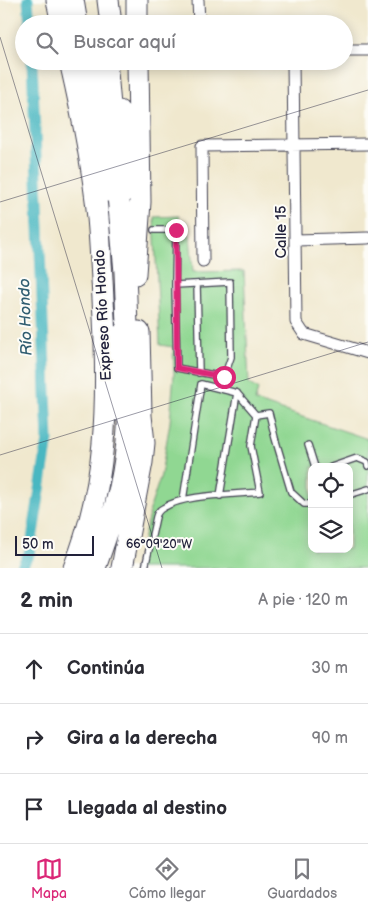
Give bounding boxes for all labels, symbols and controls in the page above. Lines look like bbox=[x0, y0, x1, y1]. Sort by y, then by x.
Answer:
search box bbox=[15, 15, 353, 70]
icon: search bbox=[33, 29, 61, 57]
text: Buscar aquí bbox=[73, 31, 176, 54]
street label: Calle 15 bbox=[272, 205, 291, 259]
route end bbox=[165, 219, 188, 242]
street label: Expreso Río Hondo bbox=[90, 249, 116, 381]
water label: Río Hondo bbox=[15, 278, 37, 356]
route start bbox=[213, 366, 236, 389]
map controls bbox=[308, 463, 353, 553]
button: locate bbox=[308, 463, 353, 508]
button: layers bbox=[308, 508, 353, 553]
scale bar bbox=[15, 533, 94, 556]
text: 50 m bbox=[22, 536, 54, 553]
text: 66°09'20"W bbox=[126, 537, 192, 552]
text: 2 min bbox=[20, 588, 73, 613]
text: A pie · 120 m bbox=[258, 591, 348, 610]
icon: ahead bbox=[20, 655, 48, 683]
text: Continúa bbox=[67, 657, 145, 680]
text: 30 m bbox=[311, 659, 348, 678]
icon: right bbox=[20, 725, 48, 753]
text: Gira a la derecha bbox=[67, 727, 217, 750]
text: 90 m bbox=[312, 729, 348, 748]
icon: arrive bbox=[20, 795, 48, 823]
text: Llegada al destino bbox=[67, 797, 227, 820]
tab: Mapa bbox=[31, 855, 67, 902]
tab: Cómo llegar bbox=[129, 855, 205, 902]
tab: Guardados bbox=[267, 855, 337, 902]

